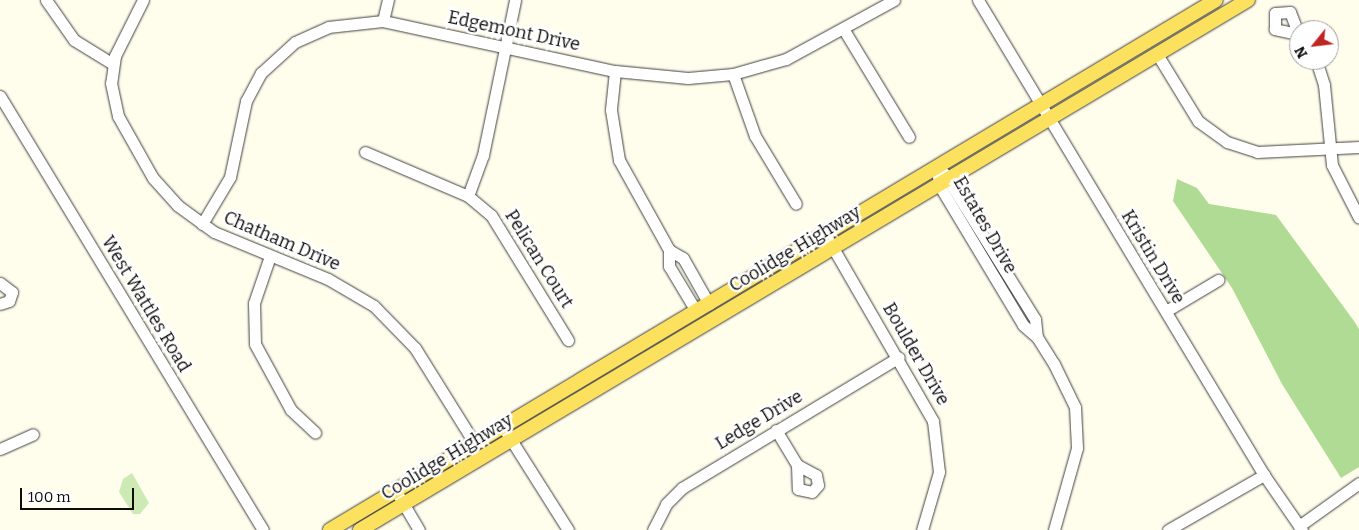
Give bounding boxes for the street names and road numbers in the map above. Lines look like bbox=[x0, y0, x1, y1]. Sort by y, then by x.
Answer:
street label: Edgemont Drive bbox=[446, 6, 582, 56]
street label: Estates Drive bbox=[949, 173, 1021, 277]
street label: Coolidge Highway bbox=[725, 201, 865, 297]
street label: Pelican Court bbox=[500, 206, 578, 312]
street label: Kristin Drive bbox=[1117, 206, 1189, 308]
street label: Chatham Drive bbox=[220, 207, 344, 275]
street label: West Wattles Road bbox=[97, 232, 195, 376]
street label: Boulder Drive bbox=[878, 299, 954, 409]
street label: Ledge Drive bbox=[711, 386, 807, 454]
street label: Coolidge Highway bbox=[377, 409, 517, 505]

